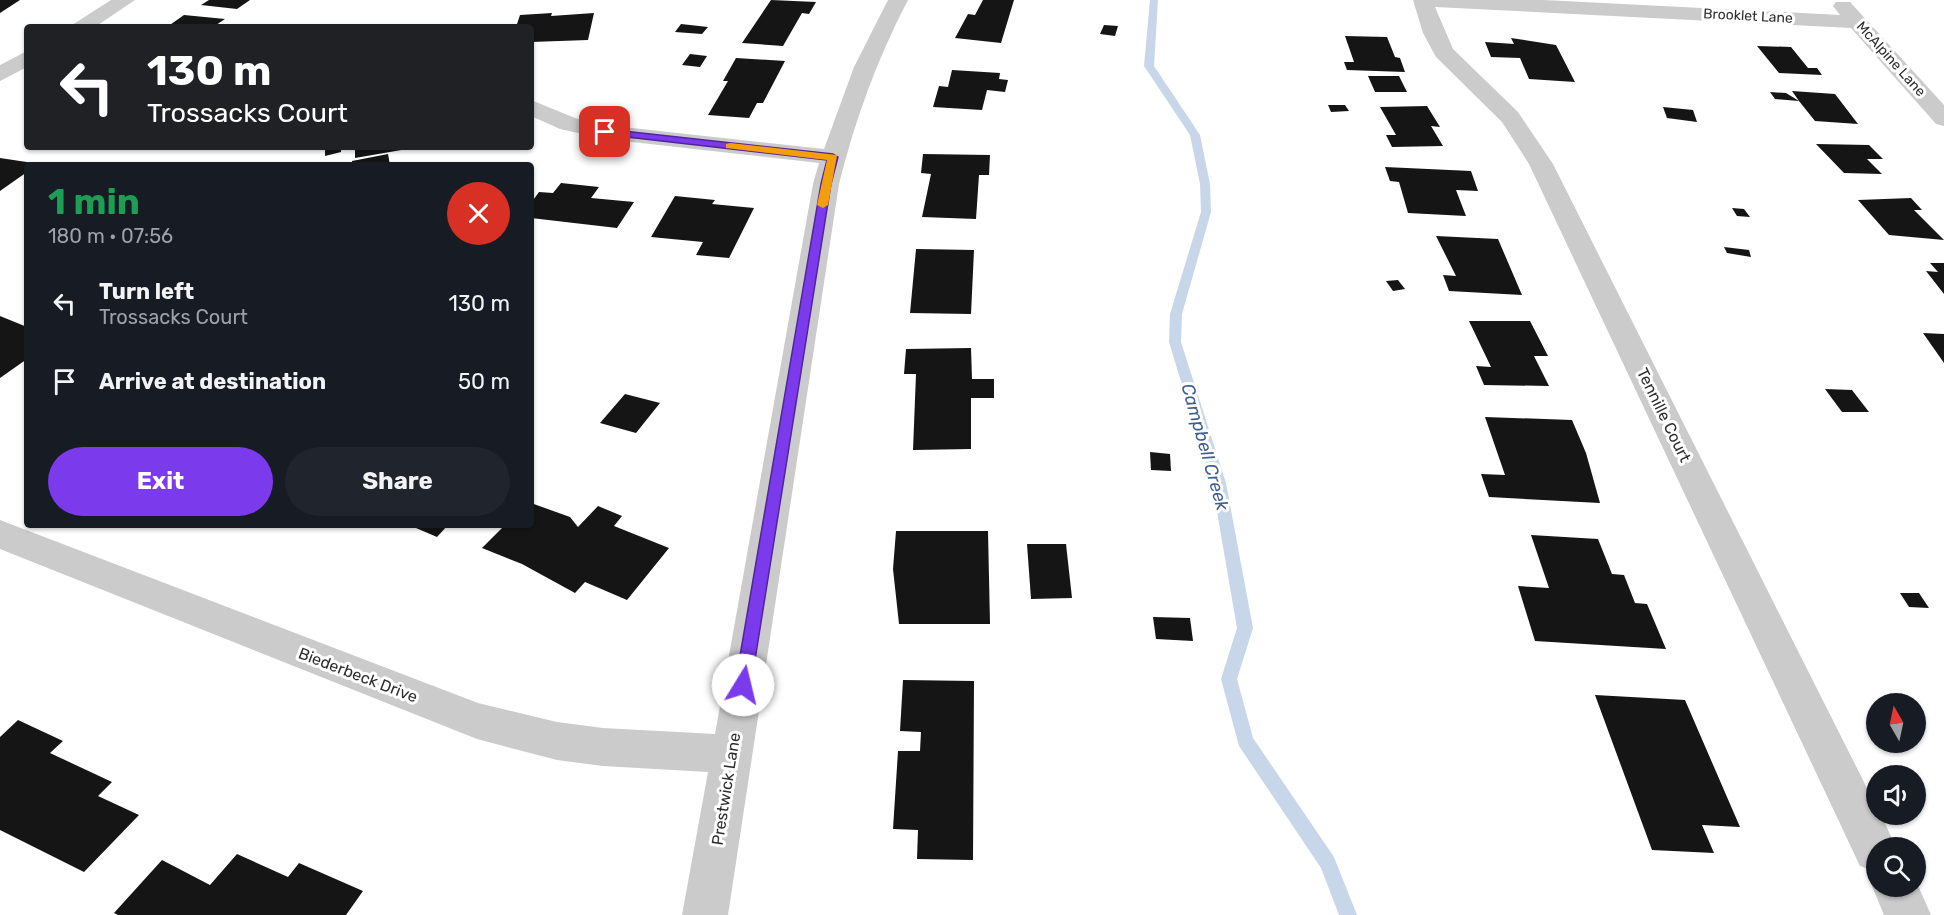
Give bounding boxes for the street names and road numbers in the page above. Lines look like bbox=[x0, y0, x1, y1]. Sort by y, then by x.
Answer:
street label: Brooklet Lane bbox=[1703, 5, 1793, 27]
street label: McAlpine Lane bbox=[1853, 18, 1929, 100]
street label: Tennille Court bbox=[1633, 365, 1695, 465]
street label: Biederbeck Drive bbox=[296, 644, 420, 706]
street label: Prestwick Lane bbox=[708, 731, 744, 847]

